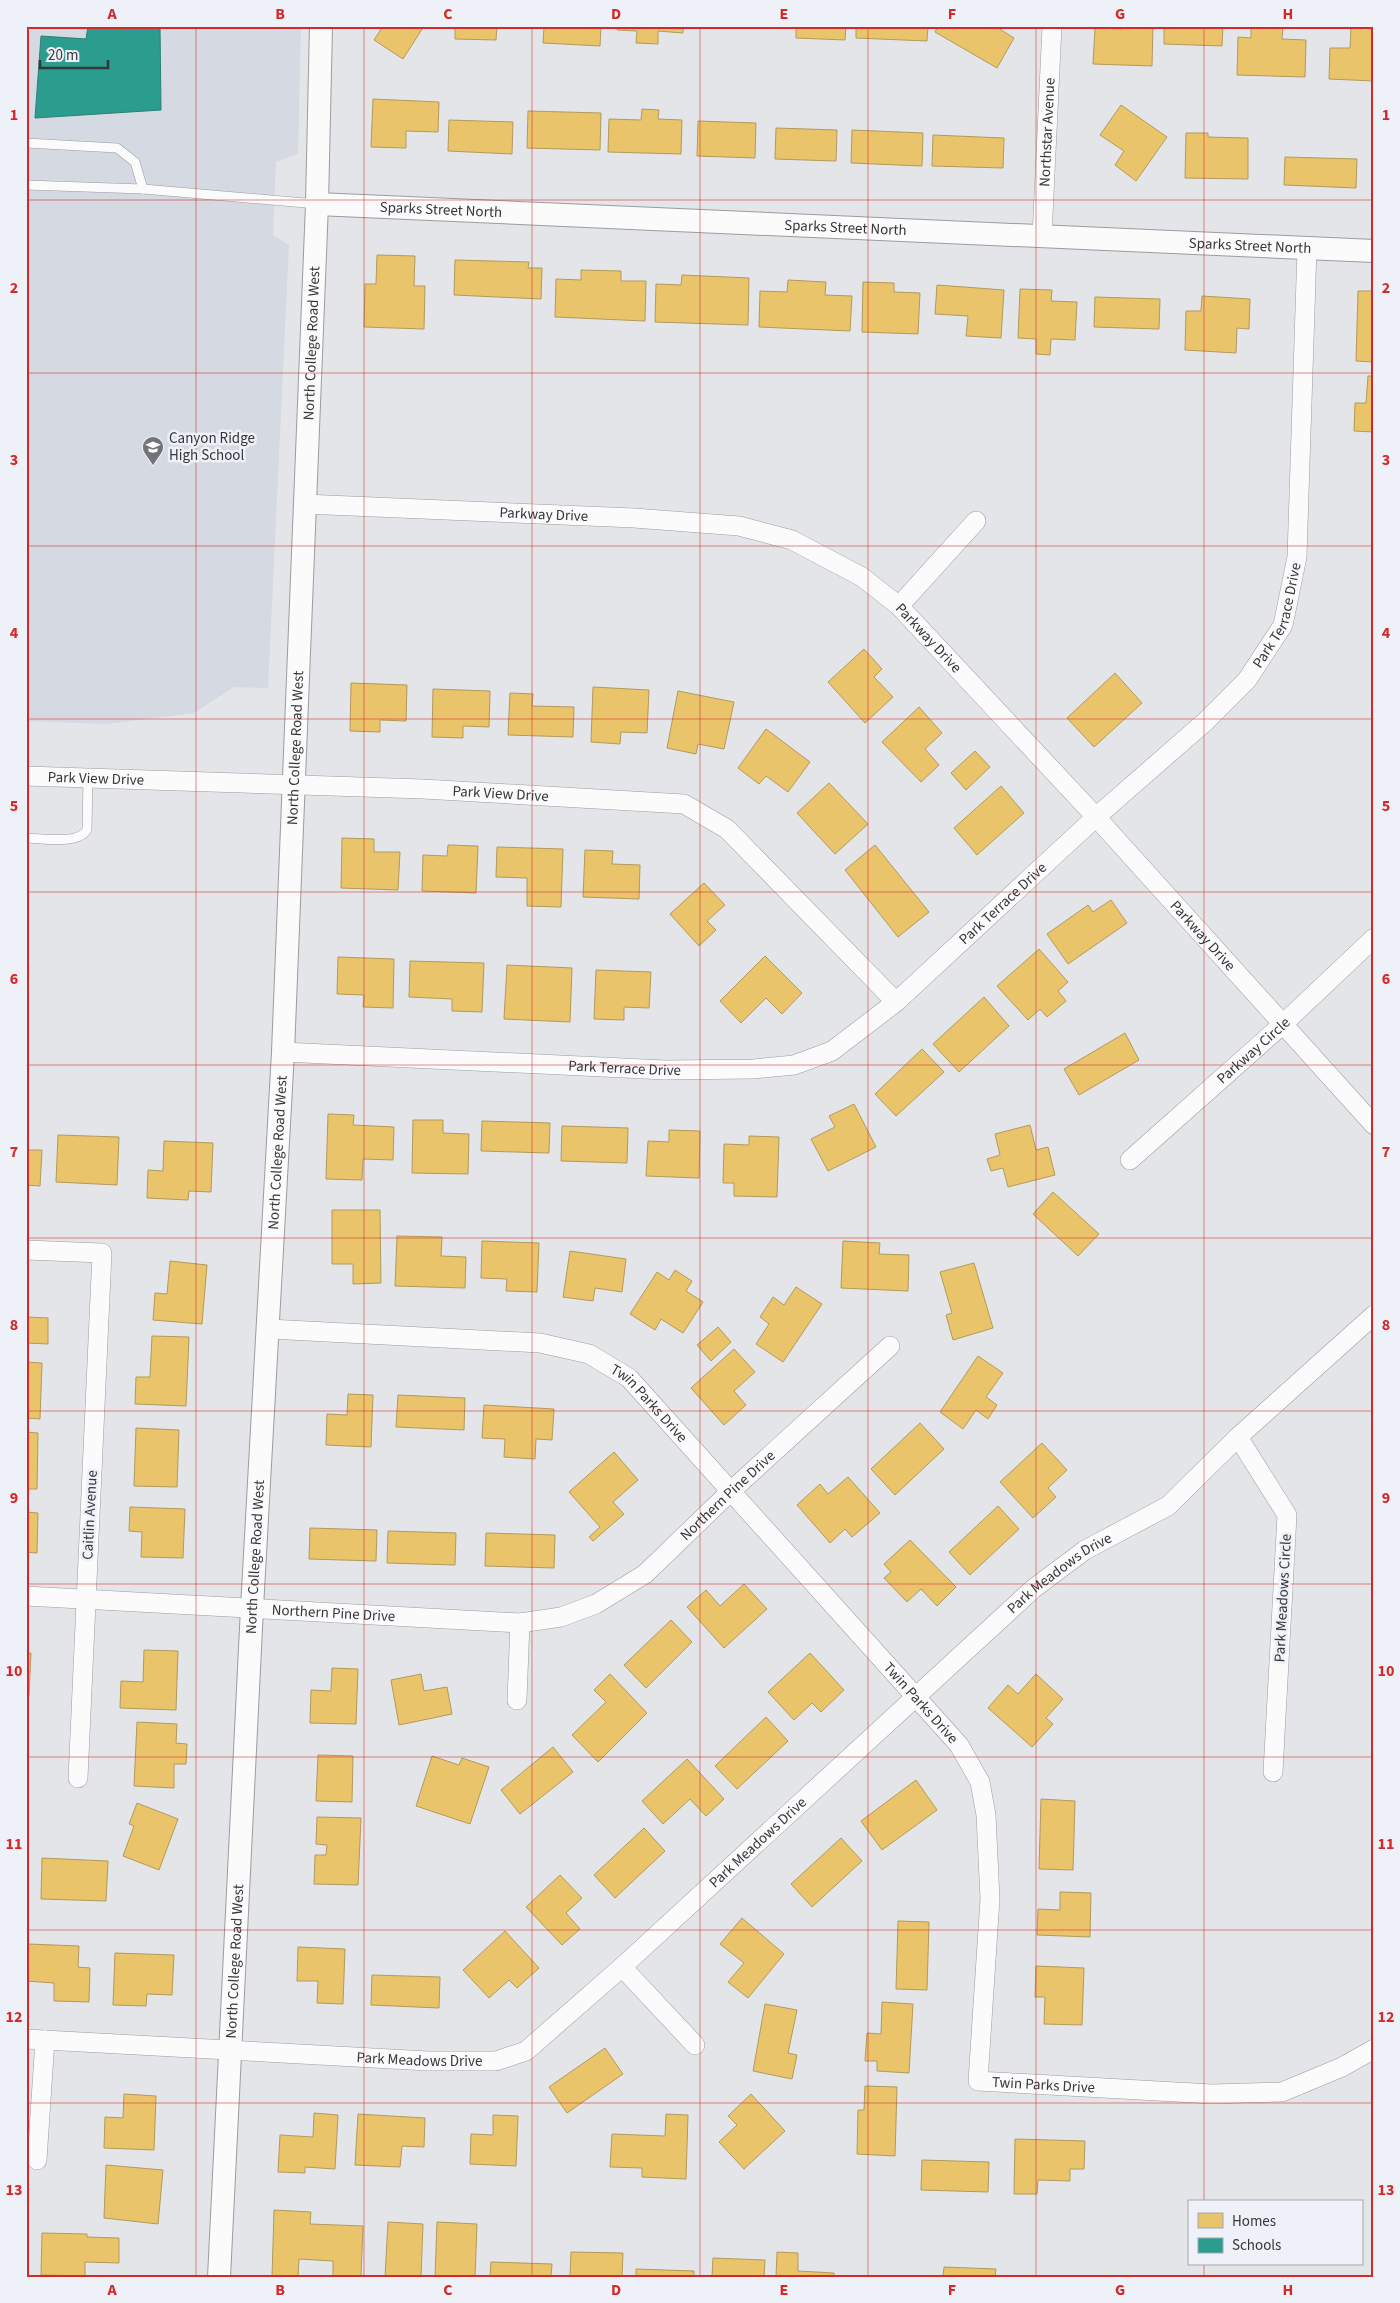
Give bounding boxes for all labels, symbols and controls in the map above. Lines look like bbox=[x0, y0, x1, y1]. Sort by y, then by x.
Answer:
text: A bbox=[106, 3, 117, 25]
text: B bbox=[275, 3, 285, 25]
text: C bbox=[443, 3, 453, 25]
text: D bbox=[611, 3, 621, 25]
text: E bbox=[780, 3, 788, 25]
text: F bbox=[948, 3, 956, 25]
text: G bbox=[1115, 3, 1125, 25]
text: H bbox=[1283, 3, 1293, 25]
scale bar bbox=[40, 38, 108, 70]
text: 20 m bbox=[48, 45, 78, 66]
street label: Northstar Avenue bbox=[1034, 77, 1060, 187]
text: 1 bbox=[10, 104, 18, 126]
text: 1 bbox=[1382, 104, 1390, 126]
street label: Sparks Street North bbox=[379, 196, 503, 223]
street label: Sparks Street North bbox=[784, 214, 907, 241]
street label: Sparks Street North bbox=[1188, 232, 1312, 259]
street label: North College Road West bbox=[298, 266, 325, 421]
text: 2 bbox=[10, 277, 18, 299]
text: 2 bbox=[1382, 277, 1390, 299]
place label: Canyon Ridge High School bbox=[169, 428, 255, 466]
school or university icon: Canyon Ridge High School bbox=[141, 435, 165, 466]
text: 3 bbox=[10, 449, 18, 471]
text: 3 bbox=[1382, 449, 1390, 471]
street label: Parkway Drive bbox=[499, 502, 589, 527]
street label: Park Terrace Drive bbox=[1247, 561, 1306, 672]
street label: Parkway Drive bbox=[891, 598, 967, 677]
text: 4 bbox=[10, 622, 19, 644]
text: 4 bbox=[1382, 622, 1391, 644]
street label: North College Road West bbox=[282, 670, 309, 825]
street label: Park View Drive bbox=[47, 766, 144, 790]
street label: Park View Drive bbox=[452, 780, 549, 807]
text: 5 bbox=[10, 795, 18, 817]
text: 5 bbox=[1382, 795, 1390, 817]
street label: Park Terrace Drive bbox=[954, 857, 1051, 949]
street label: Parkway Drive bbox=[1165, 896, 1241, 976]
text: 6 bbox=[10, 968, 18, 990]
text: 6 bbox=[1382, 968, 1390, 990]
street label: Parkway Circle bbox=[1212, 1012, 1295, 1089]
street label: Park Terrace Drive bbox=[568, 1055, 681, 1081]
street label: North College Road West bbox=[263, 1075, 292, 1230]
text: 7 bbox=[10, 1141, 18, 1163]
text: 7 bbox=[1382, 1141, 1390, 1163]
text: 8 bbox=[10, 1314, 18, 1336]
text: 8 bbox=[1382, 1314, 1390, 1336]
street label: Twin Parks Drive bbox=[607, 1359, 693, 1447]
street label: Northern Pine Drive bbox=[675, 1445, 780, 1545]
street label: Caitlin Avenue bbox=[77, 1470, 103, 1560]
street label: North College Road West bbox=[240, 1479, 270, 1635]
text: 9 bbox=[10, 1487, 18, 1509]
text: 9 bbox=[1382, 1487, 1390, 1509]
street label: Park Meadows Drive bbox=[1002, 1527, 1115, 1618]
street label: Park Meadows Circle bbox=[1269, 1533, 1297, 1663]
street label: Northern Pine Drive bbox=[271, 1599, 396, 1627]
street label: Twin Parks Drive bbox=[879, 1657, 963, 1748]
text: 10 bbox=[6, 1660, 22, 1682]
text: 10 bbox=[1378, 1660, 1394, 1682]
street label: Park Meadows Drive bbox=[704, 1792, 811, 1893]
text: 11 bbox=[6, 1833, 22, 1855]
text: 11 bbox=[1378, 1833, 1394, 1855]
street label: North College Road West bbox=[220, 1884, 249, 2039]
text: 12 bbox=[6, 2006, 22, 2028]
text: 12 bbox=[1378, 2006, 1394, 2028]
street label: Park Meadows Drive bbox=[356, 2047, 482, 2072]
street label: Twin Parks Drive bbox=[991, 2071, 1096, 2098]
text: 13 bbox=[6, 2179, 22, 2201]
text: 13 bbox=[1378, 2179, 1394, 2201]
legend bbox=[1188, 2200, 1362, 2266]
text: Homes bbox=[1232, 2211, 1276, 2232]
text: Schools bbox=[1232, 2235, 1281, 2256]
text: A bbox=[106, 2279, 117, 2301]
text: B bbox=[275, 2279, 285, 2301]
text: C bbox=[443, 2279, 453, 2301]
text: D bbox=[611, 2279, 621, 2301]
text: E bbox=[780, 2279, 788, 2301]
text: F bbox=[948, 2279, 956, 2301]
text: G bbox=[1115, 2279, 1125, 2301]
text: H bbox=[1283, 2279, 1293, 2301]

